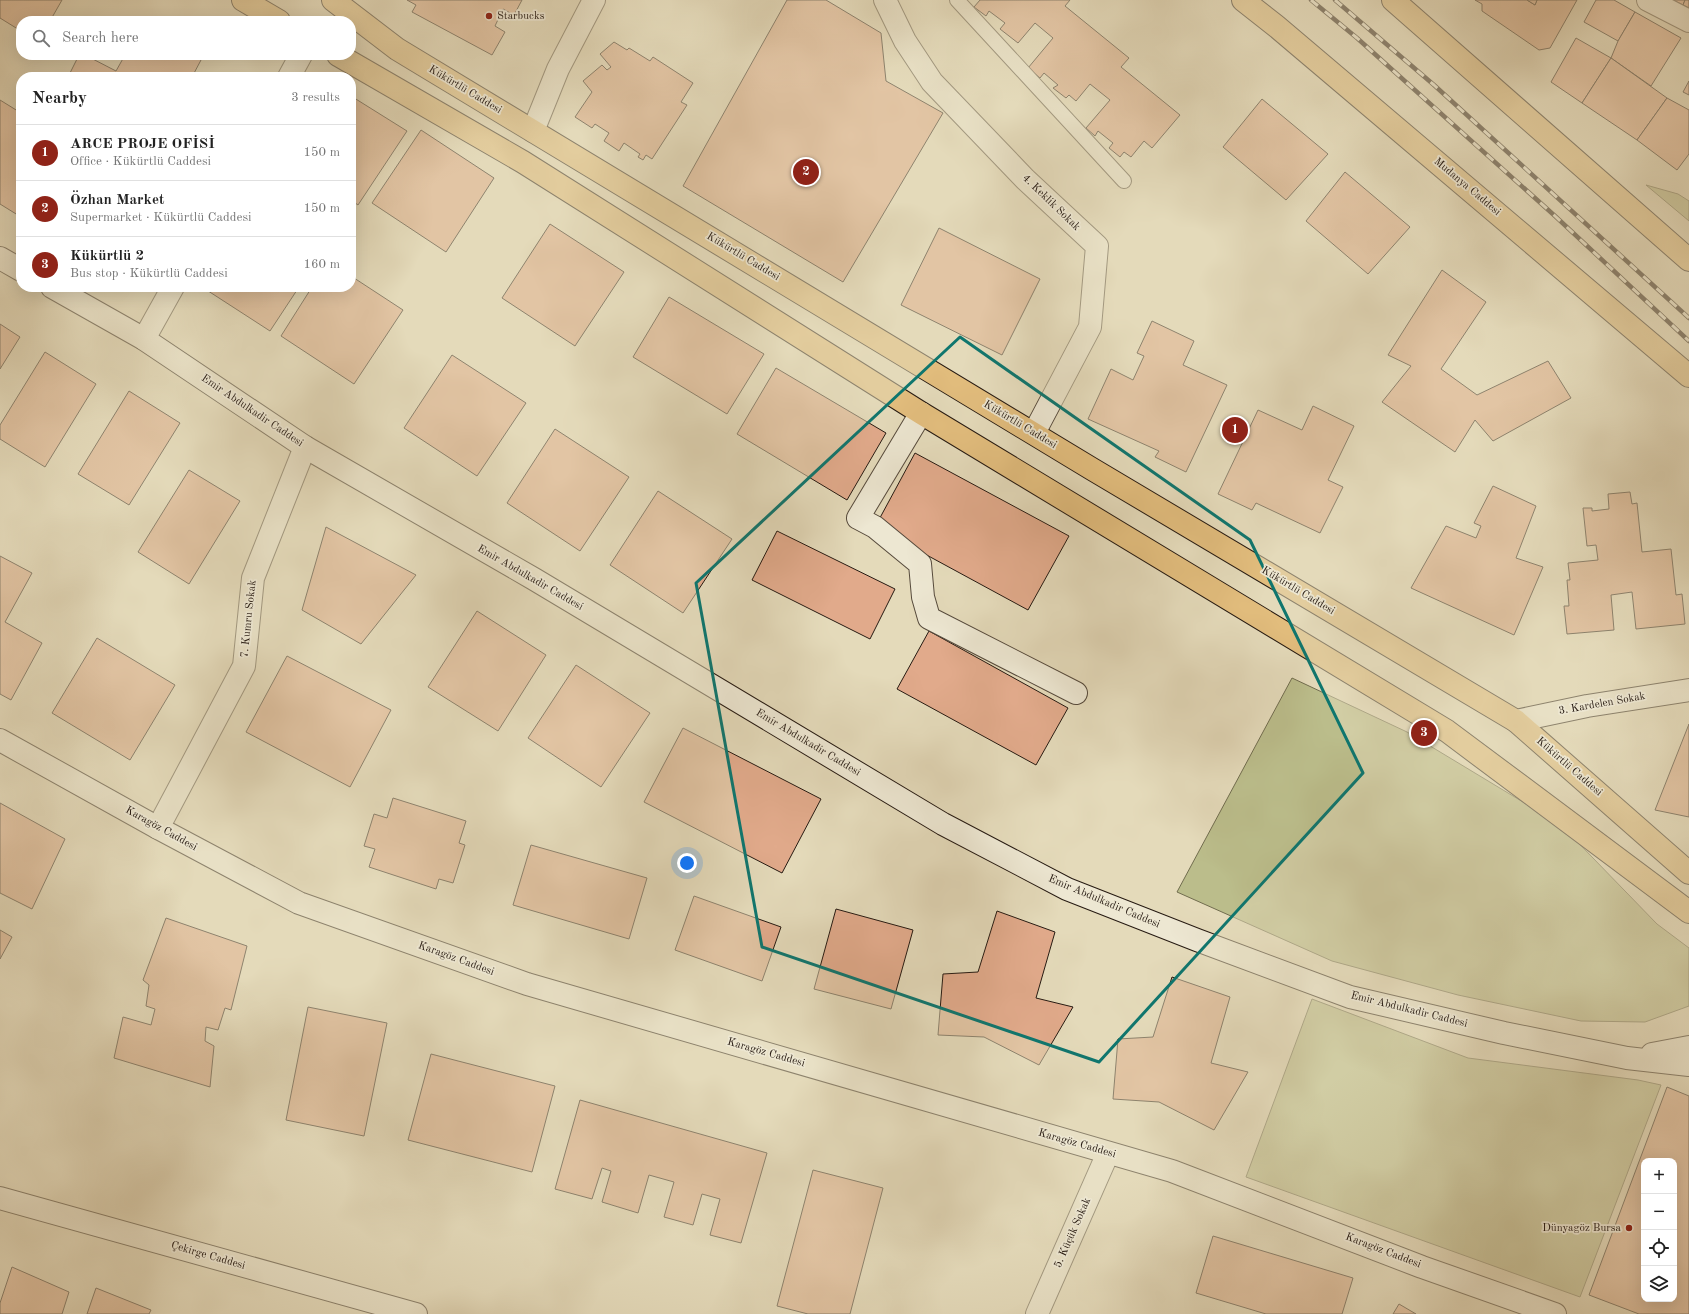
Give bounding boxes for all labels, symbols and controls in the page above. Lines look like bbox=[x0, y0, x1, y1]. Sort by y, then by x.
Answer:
marker: Starbucks bbox=[484, 11, 494, 21]
place label: Starbucks bbox=[497, 11, 545, 22]
search box bbox=[16, 16, 356, 60]
icon: search bbox=[30, 27, 52, 49]
text: Search here bbox=[62, 31, 139, 46]
street label: Kükürtlü Caddesi bbox=[427, 64, 503, 116]
text: Nearby bbox=[32, 90, 87, 107]
text: 3 results bbox=[291, 91, 340, 104]
text: ARCE PROJE OFİSİ bbox=[70, 137, 215, 152]
text: 1 bbox=[41, 146, 49, 159]
text: 150 m bbox=[303, 146, 340, 159]
text: Office · Kükürtlü Caddesi bbox=[70, 155, 211, 168]
street label: Mudanya Caddesi bbox=[1432, 156, 1502, 218]
pin: 2 bbox=[793, 157, 819, 187]
street label: 4. Keklik Sokak bbox=[1020, 173, 1082, 233]
text: Özhan Market bbox=[70, 193, 165, 208]
text: 2 bbox=[41, 202, 49, 215]
text: 150 m bbox=[303, 202, 340, 215]
text: Supermarket · Kükürtlü Caddesi bbox=[70, 211, 252, 224]
street label: Kükürtlü Caddesi bbox=[705, 231, 781, 283]
text: Kükürtlü 2 bbox=[70, 249, 144, 264]
text: 3 bbox=[41, 258, 49, 271]
text: 160 m bbox=[303, 258, 340, 271]
text: Bus stop · Kükürtlü Caddesi bbox=[70, 267, 228, 280]
street label: Emir Abdulkadir Caddesi bbox=[199, 373, 305, 449]
street label: Kükürtlü Caddesi bbox=[982, 399, 1058, 451]
pin: 1 bbox=[1222, 415, 1248, 445]
street label: Emir Abdulkadir Caddesi bbox=[475, 543, 585, 613]
street label: Kükürtlü Caddesi bbox=[1260, 565, 1336, 617]
street label: 7. Kumru Sokak bbox=[239, 579, 259, 658]
street label: 3. Kardelen Sokak bbox=[1558, 691, 1646, 717]
street label: Emir Abdulkadir Caddesi bbox=[754, 707, 862, 779]
pin: 3 bbox=[1411, 718, 1437, 748]
street label: Kükürtlü Caddesi bbox=[1534, 736, 1604, 798]
street label: Karagöz Caddesi bbox=[123, 805, 199, 853]
your location bbox=[677, 853, 697, 873]
street label: Emir Abdulkadir Caddesi bbox=[1047, 873, 1161, 931]
street label: Karagöz Caddesi bbox=[416, 940, 496, 978]
street label: Emir Abdulkadir Caddesi bbox=[1349, 990, 1469, 1030]
street label: Karagöz Caddesi bbox=[726, 1037, 806, 1069]
street label: Karagöz Caddesi bbox=[1037, 1128, 1117, 1160]
map controls bbox=[1641, 1158, 1677, 1302]
button: + bbox=[1641, 1158, 1677, 1194]
button: − bbox=[1641, 1194, 1677, 1230]
street label: 5. Küçük Sokak bbox=[1053, 1196, 1093, 1270]
place label: Dünyagöz Bursa bbox=[1542, 1223, 1622, 1234]
marker: Dünyagöz Bursa bbox=[1624, 1223, 1634, 1233]
button: locate bbox=[1641, 1230, 1677, 1266]
street label: Karagöz Caddesi bbox=[1344, 1232, 1422, 1270]
street label: Çekirge Caddesi bbox=[170, 1240, 246, 1272]
button: layers bbox=[1641, 1266, 1677, 1302]

